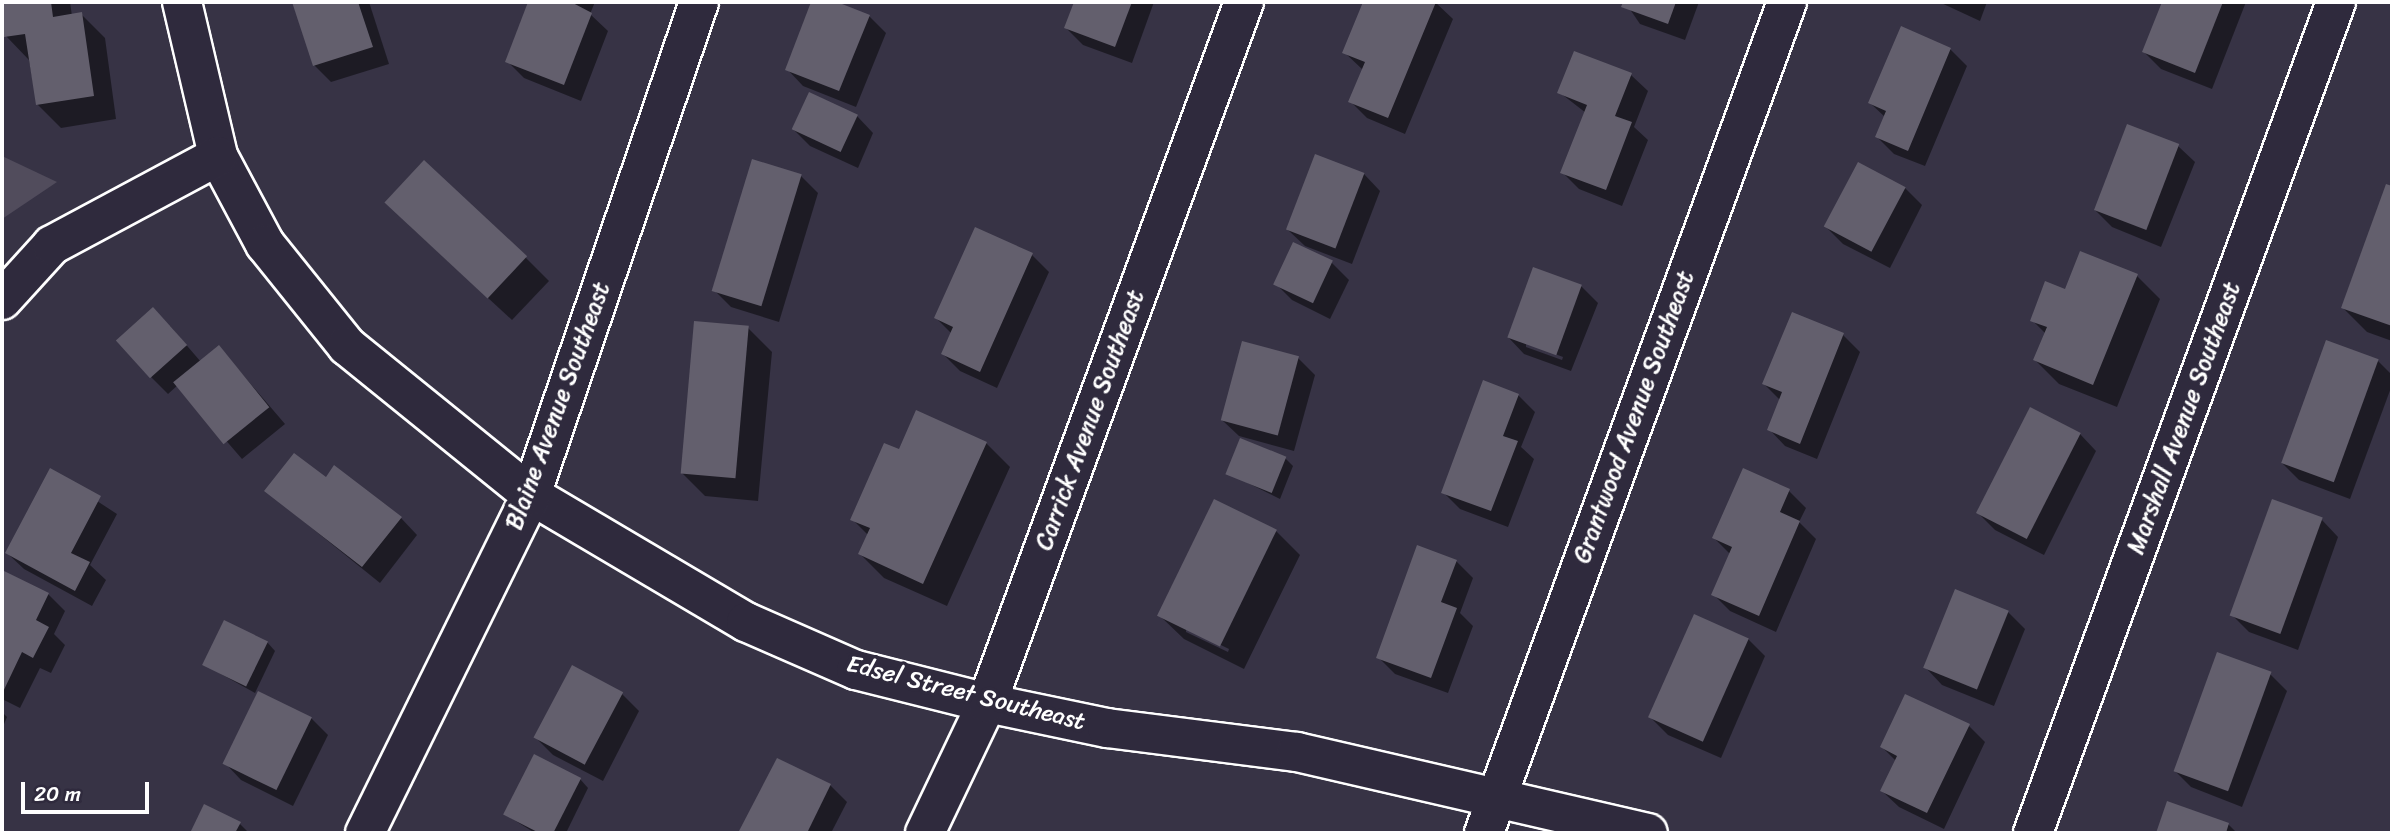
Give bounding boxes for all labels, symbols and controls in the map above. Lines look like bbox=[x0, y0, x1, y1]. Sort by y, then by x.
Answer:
street label: Grantwood Avenue Southeast bbox=[1568, 267, 1700, 567]
street label: Blaine Avenue Southeast bbox=[500, 278, 616, 534]
street label: Marshall Avenue Southeast bbox=[2121, 278, 2247, 558]
street label: Carrick Avenue Southeast bbox=[1030, 286, 1150, 554]
street label: Edsel Street Southeast bbox=[843, 649, 1089, 737]
scale bar bbox=[24, 768, 152, 812]
text: 20 m bbox=[34, 775, 81, 813]

